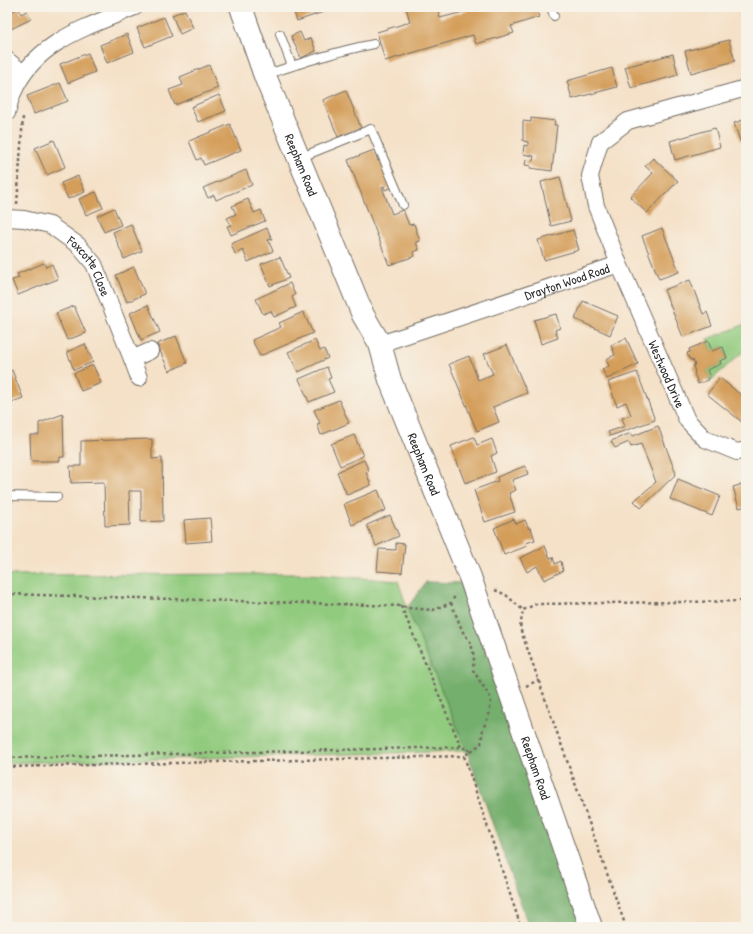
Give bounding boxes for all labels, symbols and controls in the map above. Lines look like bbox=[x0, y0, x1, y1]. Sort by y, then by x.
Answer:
street label: Reepham Road bbox=[281, 131, 322, 199]
street label: Foxcotte Close bbox=[63, 231, 115, 299]
street label: Drayton Wood Road bbox=[522, 259, 612, 304]
street label: Westwood Drive bbox=[644, 337, 690, 411]
street label: Reepham Road bbox=[403, 430, 445, 498]
street label: Reepham Road bbox=[517, 734, 555, 802]

